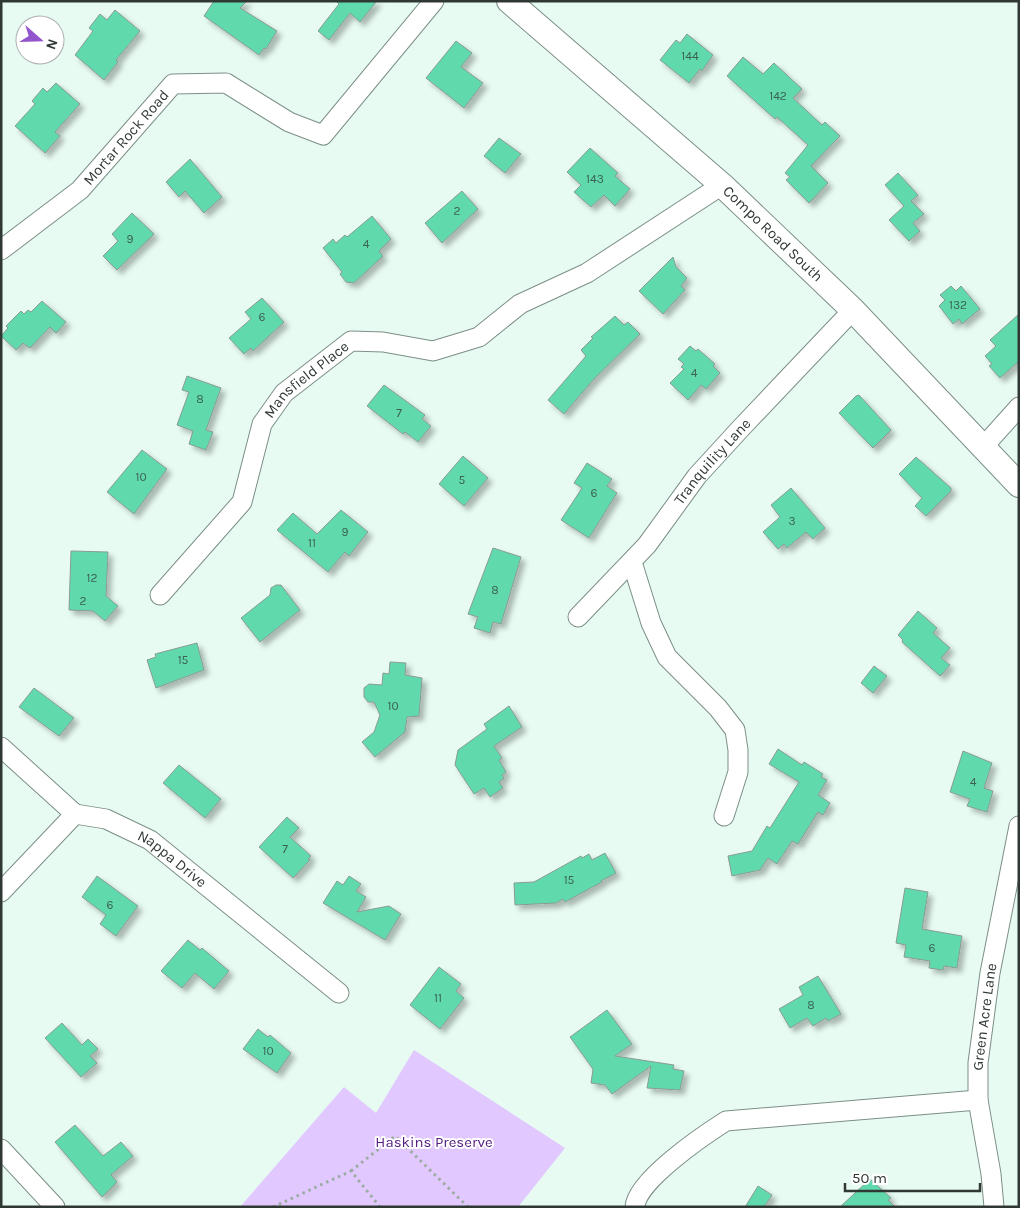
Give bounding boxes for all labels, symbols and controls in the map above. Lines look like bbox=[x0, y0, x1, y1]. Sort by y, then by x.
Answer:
north arrow bbox=[15, 15, 65, 65]
text: N bbox=[42, 37, 61, 52]
house number: 144 bbox=[681, 49, 699, 63]
street label: Mortar Rock Road bbox=[79, 86, 173, 189]
house number: 142 bbox=[769, 89, 787, 103]
house number: 143 bbox=[586, 172, 604, 186]
street label: Compo Road South bbox=[719, 182, 827, 285]
house number: 2 bbox=[454, 204, 461, 218]
house number: 9 bbox=[127, 232, 134, 246]
house number: 4 bbox=[363, 237, 370, 251]
house number: 132 bbox=[949, 298, 967, 312]
house number: 6 bbox=[259, 310, 266, 324]
street label: Mansfield Place bbox=[260, 337, 352, 422]
house number: 4 bbox=[691, 366, 698, 380]
house number: 8 bbox=[196, 392, 204, 406]
house number: 7 bbox=[396, 406, 402, 420]
street label: Tranquility Lane bbox=[670, 414, 755, 508]
house number: 10 bbox=[135, 470, 147, 484]
house number: 5 bbox=[459, 473, 466, 487]
house number: 6 bbox=[591, 486, 598, 500]
house number: 3 bbox=[788, 514, 796, 528]
house number: 9 bbox=[342, 525, 349, 539]
house number: 11 bbox=[308, 536, 316, 550]
house number: 12 bbox=[87, 571, 98, 585]
house number: 8 bbox=[491, 583, 499, 597]
house number: 2 bbox=[80, 594, 87, 608]
house number: 15 bbox=[178, 653, 189, 667]
house number: 10 bbox=[387, 699, 399, 713]
house number: 4 bbox=[970, 775, 977, 789]
street label: Nappa Drive bbox=[135, 826, 210, 891]
house number: 7 bbox=[282, 842, 288, 856]
house number: 15 bbox=[564, 873, 575, 887]
house number: 6 bbox=[107, 898, 114, 912]
house number: 6 bbox=[929, 941, 936, 955]
street label: Green Acre Lane bbox=[969, 961, 1001, 1070]
house number: 11 bbox=[434, 991, 442, 1005]
house number: 8 bbox=[807, 998, 815, 1012]
house number: 10 bbox=[262, 1044, 274, 1058]
park label: Haskins Preserve bbox=[375, 1133, 493, 1151]
scale bar bbox=[845, 1160, 980, 1192]
text: 50 m bbox=[852, 1169, 887, 1187]

